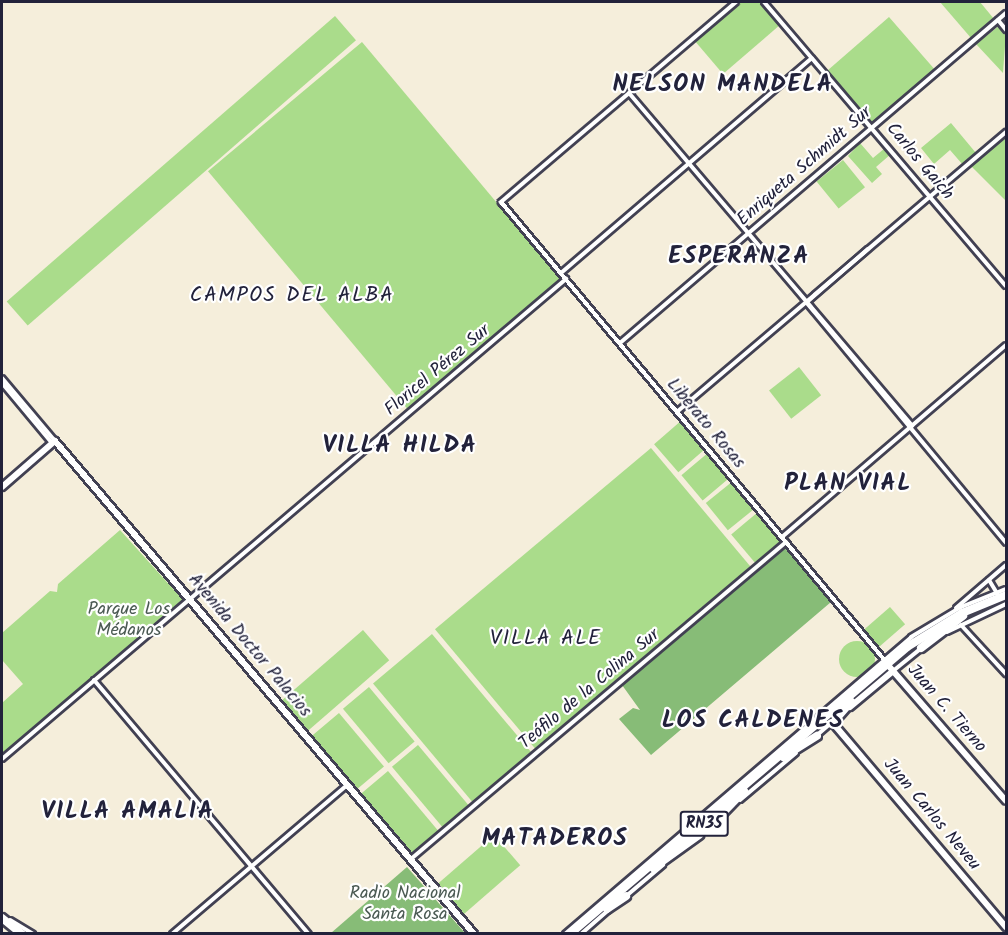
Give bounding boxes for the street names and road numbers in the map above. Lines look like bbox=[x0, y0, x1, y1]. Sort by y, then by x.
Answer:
street label: Enriqueta Schmidt Sur bbox=[733, 103, 877, 231]
street label: Carlos Gaich bbox=[881, 119, 957, 205]
street label: Floricel Pérez Sur bbox=[381, 321, 495, 421]
street label: Liberato Rosas bbox=[661, 375, 749, 473]
street label: Avenida Doctor Palacios bbox=[183, 570, 315, 722]
street label: Teófilo de la Colina Sur bbox=[515, 625, 665, 755]
street label: Juan C. Tierno bbox=[902, 660, 990, 758]
street label: Juan Carlos Neveu bbox=[878, 755, 984, 875]
road number: RN35 bbox=[678, 811, 730, 837]

